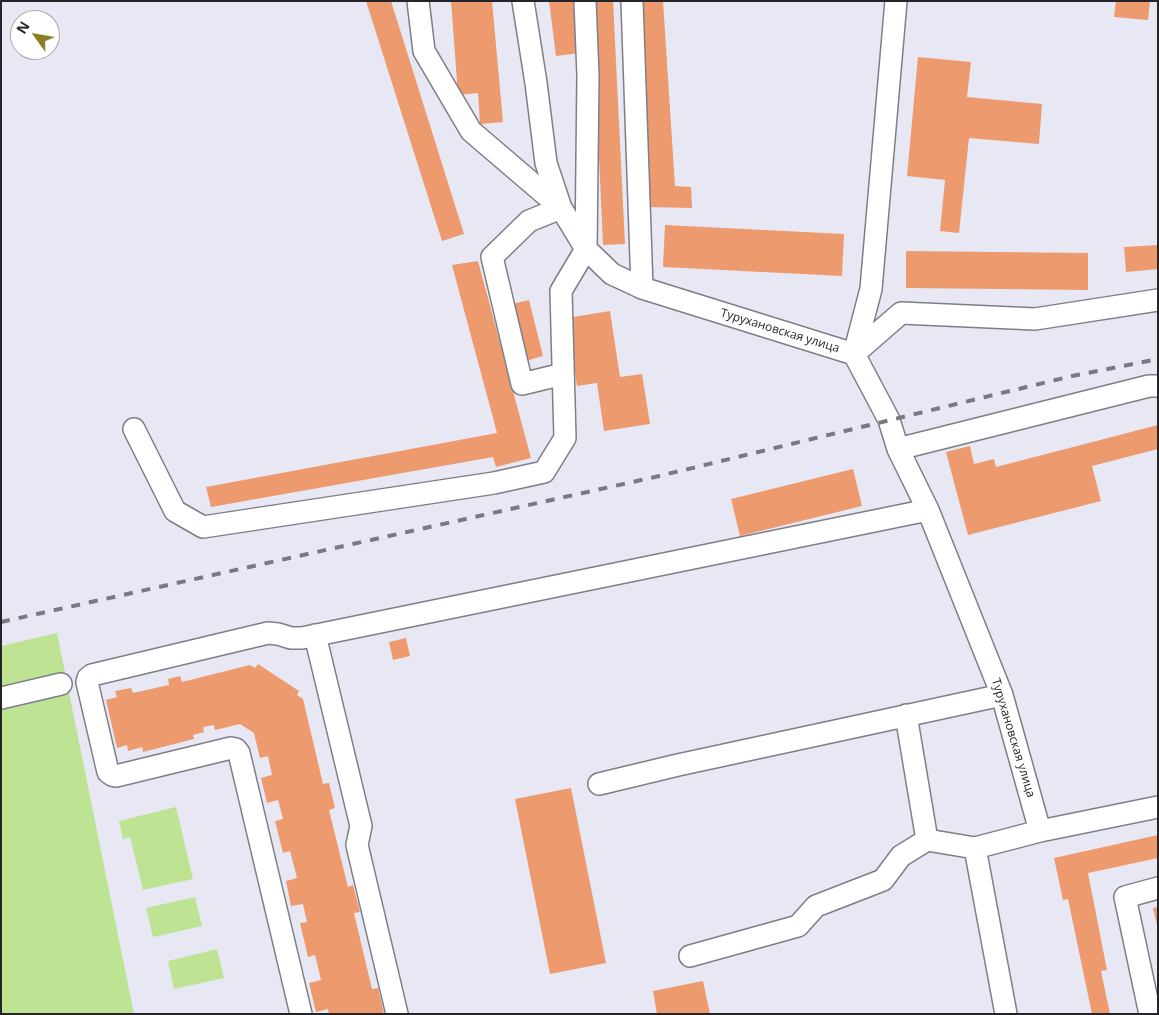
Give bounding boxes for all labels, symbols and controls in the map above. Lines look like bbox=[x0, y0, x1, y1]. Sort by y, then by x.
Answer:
north arrow bbox=[10, 10, 60, 60]
text: N bbox=[12, 17, 34, 37]
street label: Турухановская улица bbox=[719, 306, 841, 356]
street label: Турухановская улица bbox=[988, 677, 1038, 799]

